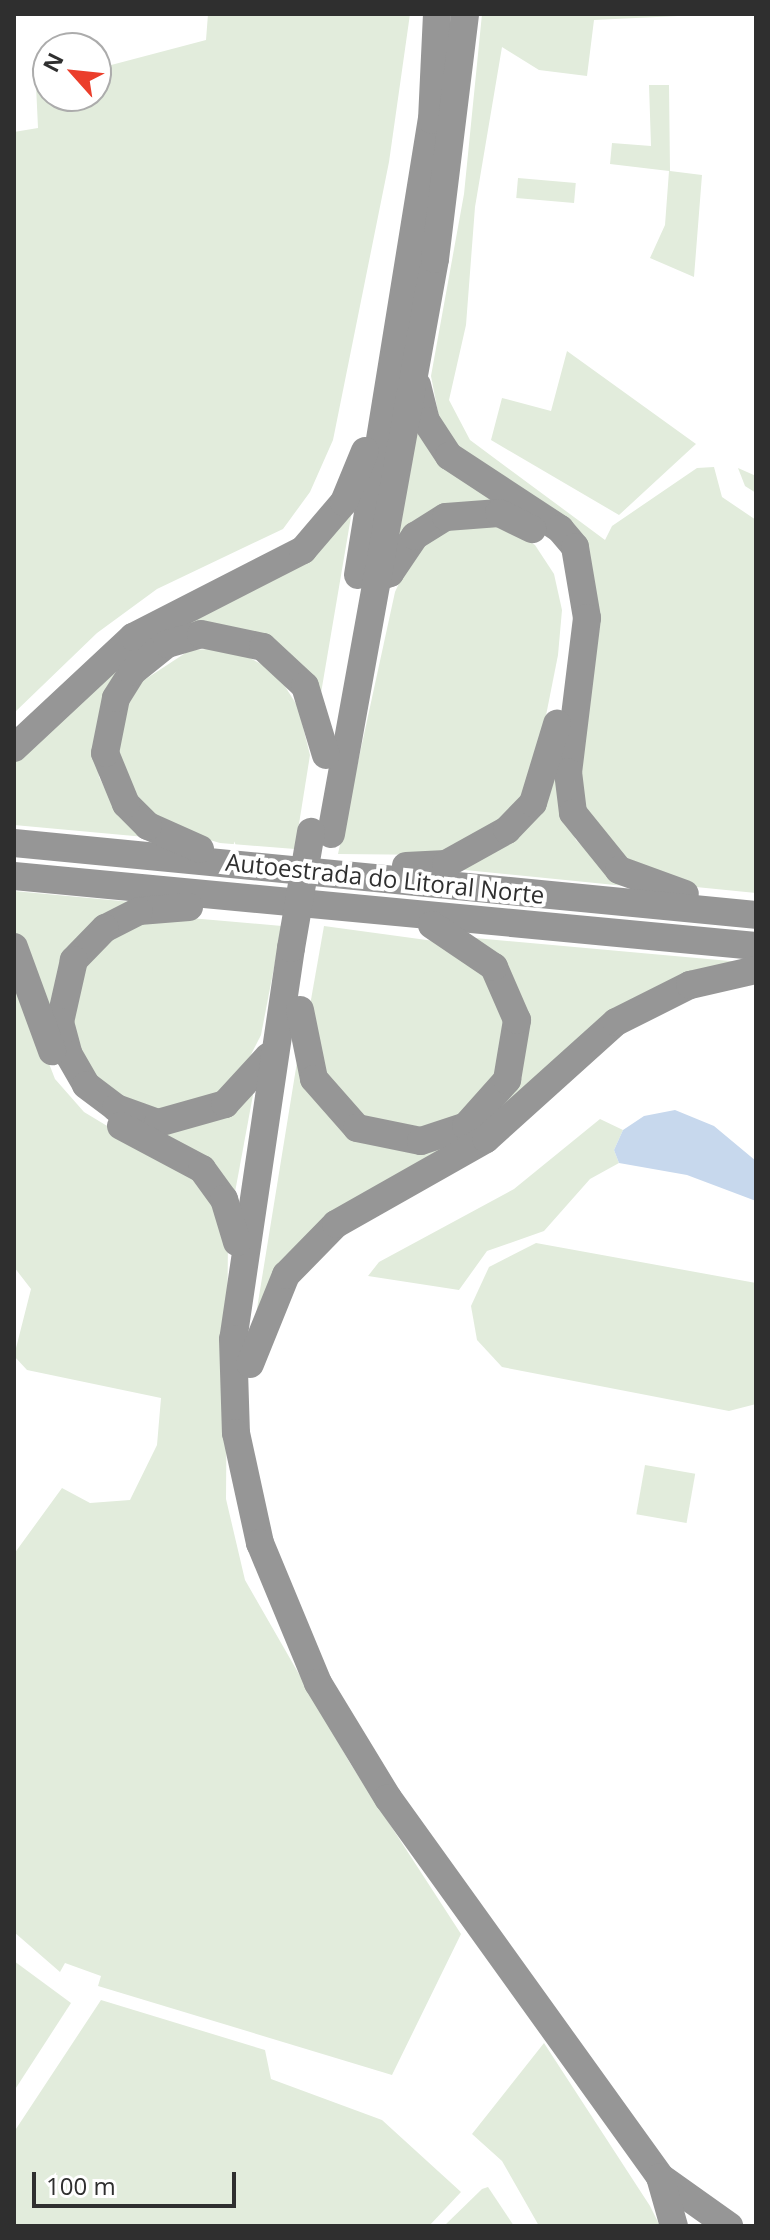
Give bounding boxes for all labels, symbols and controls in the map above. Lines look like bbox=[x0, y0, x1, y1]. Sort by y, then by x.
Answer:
north arrow bbox=[32, 32, 112, 112]
text: N bbox=[35, 47, 70, 77]
street label: Autoestrada do Litoral Norte bbox=[224, 847, 546, 909]
scale bar bbox=[36, 2156, 240, 2206]
text: 100 m bbox=[46, 2169, 116, 2202]

